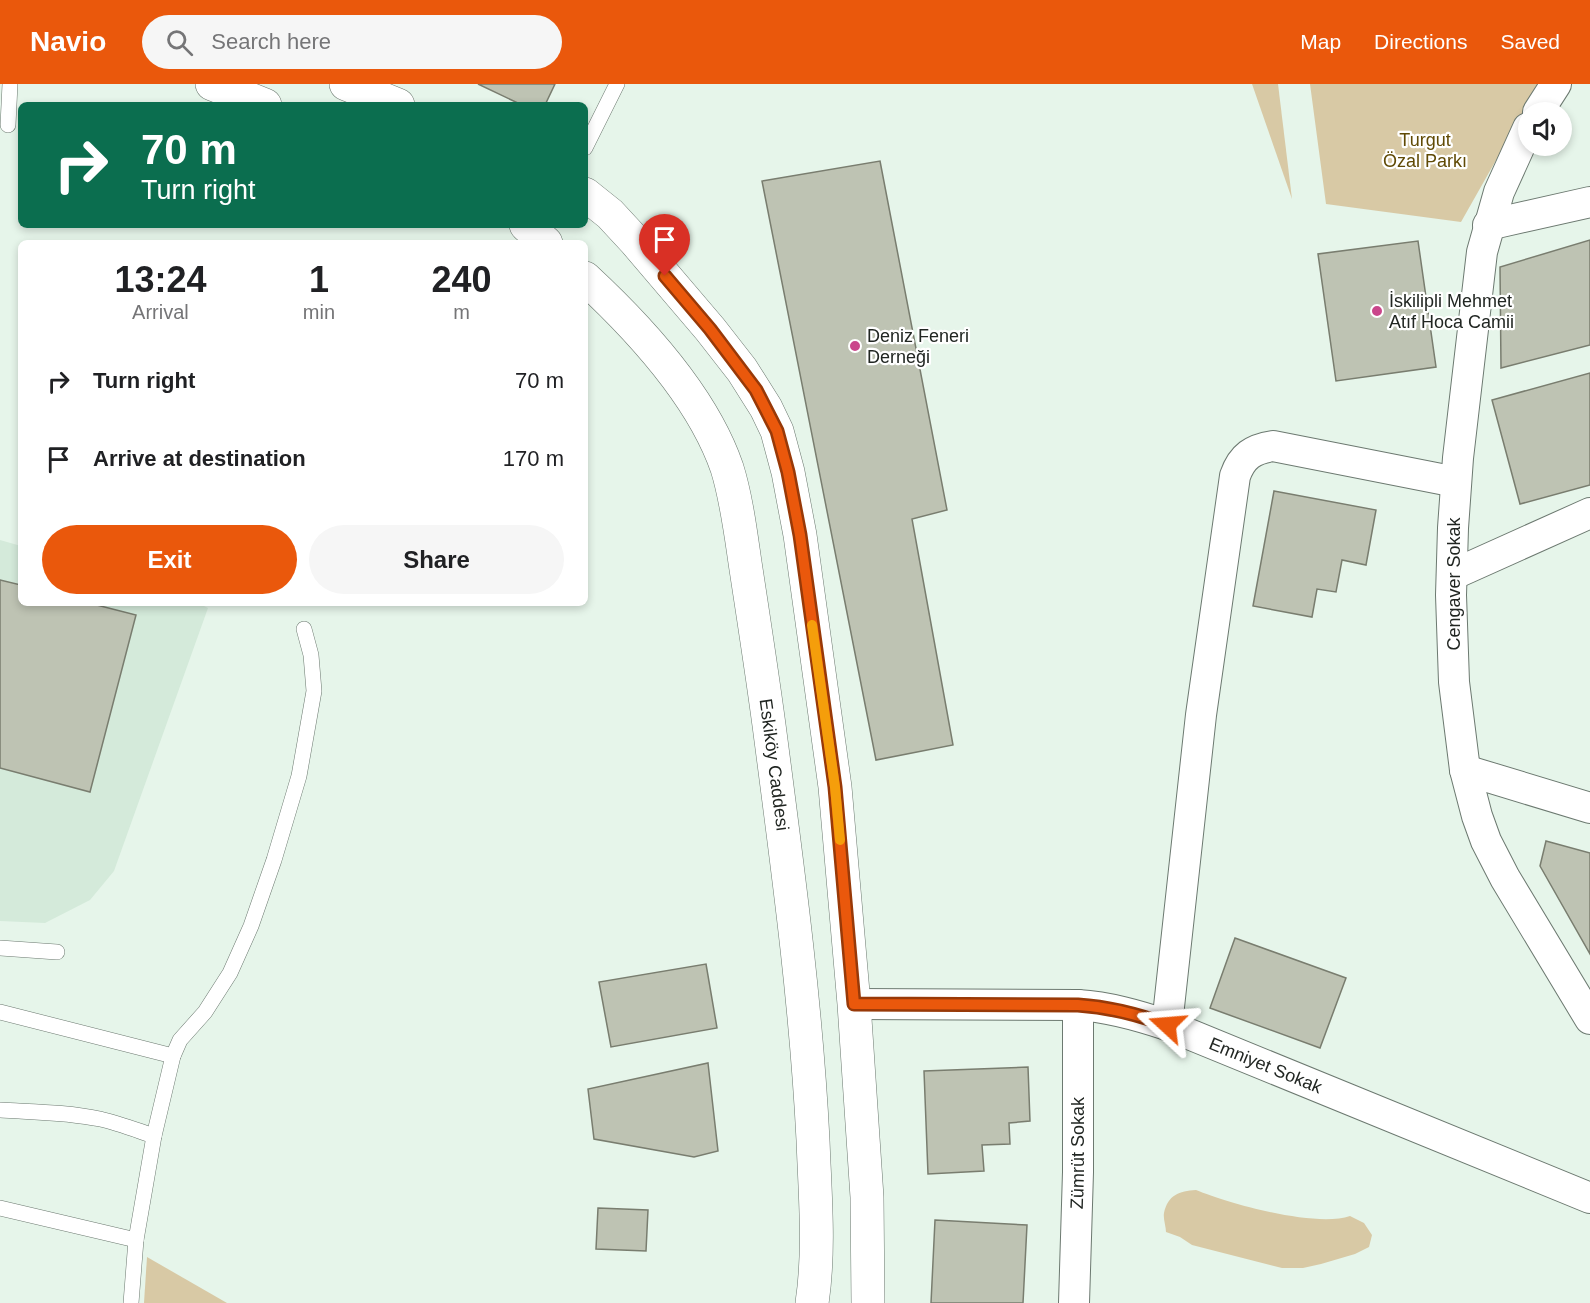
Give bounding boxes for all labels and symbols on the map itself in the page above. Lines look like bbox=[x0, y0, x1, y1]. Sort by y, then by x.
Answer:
park label: Turgut Özal Parkı bbox=[1383, 130, 1467, 171]
pin bbox=[639, 214, 690, 276]
place label: İskilipli Mehmet Atıf Hoca Camii bbox=[1389, 291, 1514, 332]
marker: İskilipli Mehmet Atıf Hoca Camii bbox=[1370, 304, 1384, 318]
place label: Deniz Feneri Derneği bbox=[867, 326, 969, 367]
marker: Deniz Feneri Derneği bbox=[848, 339, 862, 353]
street label: Cengaver Sokak bbox=[1444, 516, 1464, 651]
street label: Eskiköy Caddesi bbox=[755, 697, 793, 832]
position arrow bbox=[1135, 993, 1199, 1057]
street label: Emniyet Sokak bbox=[1206, 1033, 1326, 1098]
street label: Zümrüt Sokak bbox=[1067, 1096, 1088, 1209]

